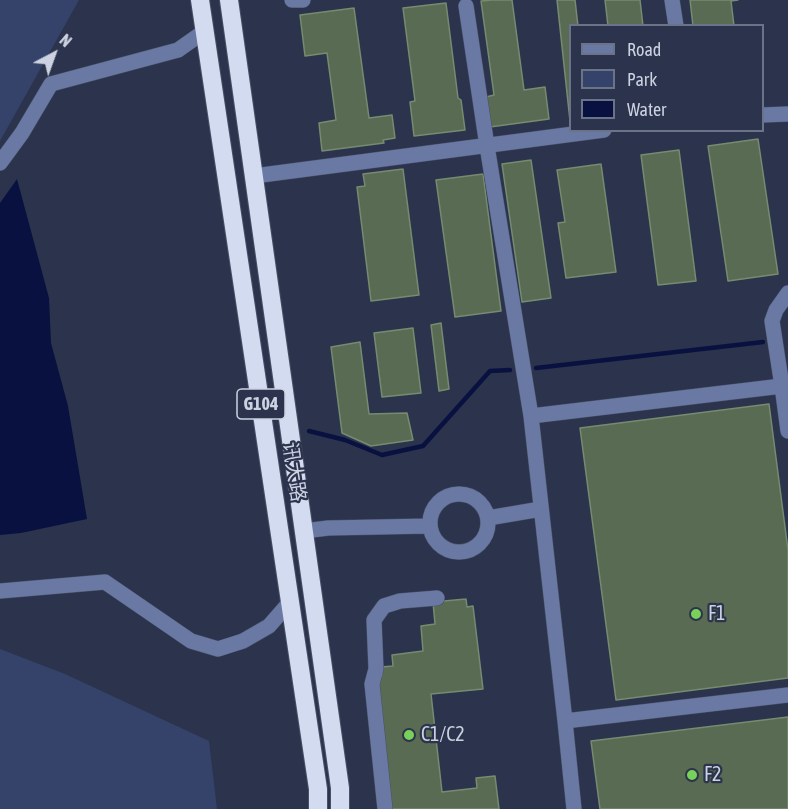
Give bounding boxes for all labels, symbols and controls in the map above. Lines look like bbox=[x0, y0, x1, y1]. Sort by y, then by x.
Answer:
north arrow bbox=[24, 24, 84, 84]
legend bbox=[569, 24, 764, 132]
text: N bbox=[56, 31, 75, 50]
text: Road bbox=[627, 39, 661, 60]
text: Park bbox=[627, 69, 657, 90]
text: Water bbox=[627, 99, 666, 120]
road number: G104 bbox=[237, 389, 285, 419]
street label: 讯大路 bbox=[277, 440, 311, 504]
place label: F1 bbox=[708, 602, 725, 626]
marker: F1 bbox=[689, 607, 703, 621]
place label: C1/C2 bbox=[421, 723, 465, 747]
marker: C1/C2 bbox=[402, 728, 416, 742]
place label: F2 bbox=[704, 763, 721, 787]
marker: F2 bbox=[685, 768, 699, 782]

